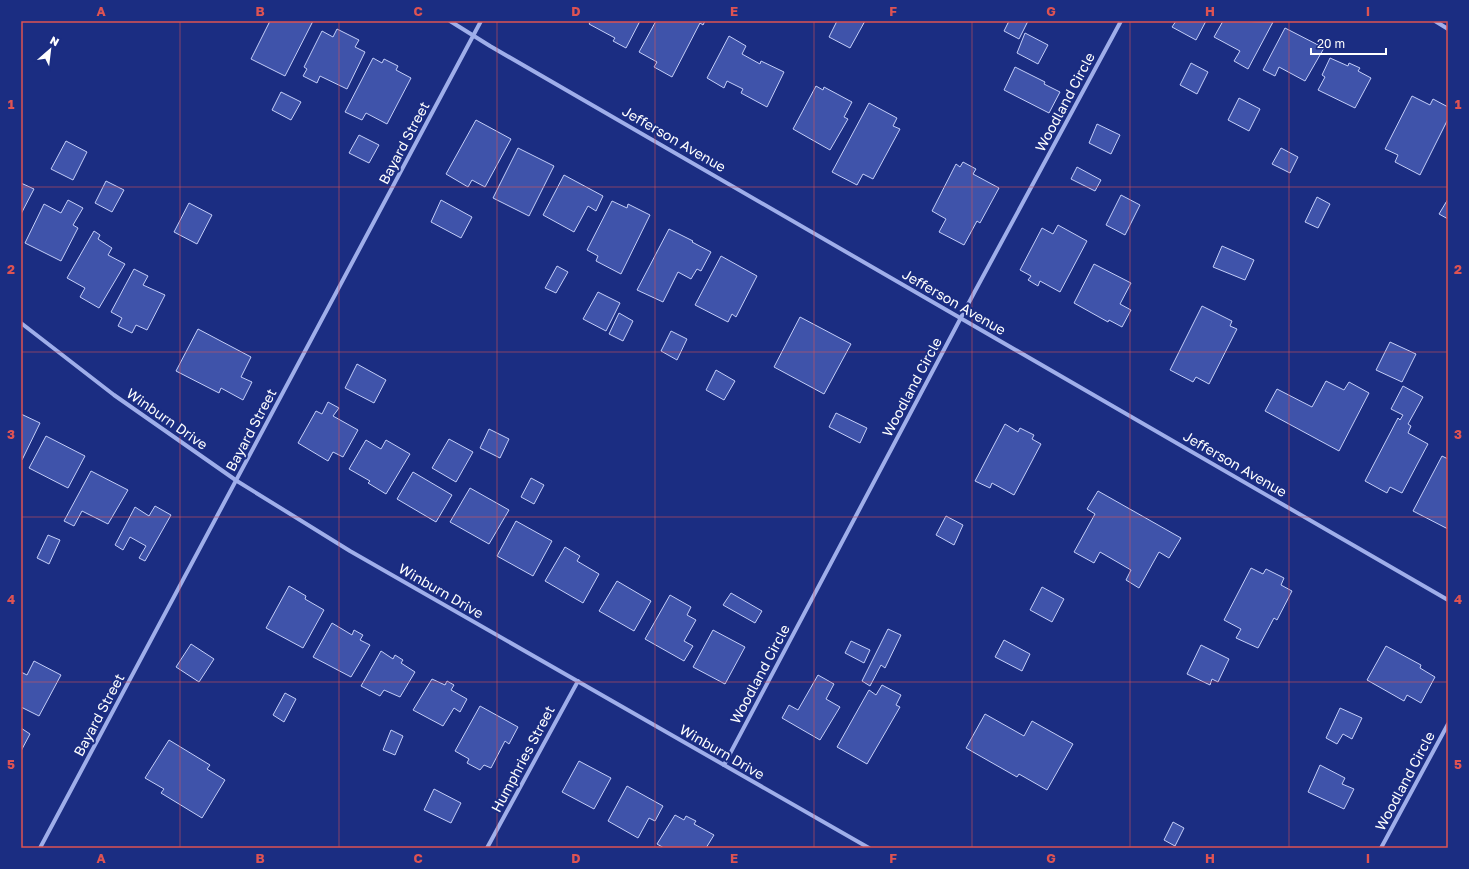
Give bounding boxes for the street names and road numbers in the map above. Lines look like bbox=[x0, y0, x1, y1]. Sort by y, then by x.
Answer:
street label: Woodland Circle bbox=[1031, 49, 1098, 154]
street label: Bayard Street bbox=[375, 99, 432, 187]
street label: Jefferson Avenue bbox=[619, 102, 729, 175]
street label: Jefferson Avenue bbox=[899, 265, 1009, 338]
street label: Woodland Circle bbox=[878, 334, 945, 439]
street label: Winburn Drive bbox=[123, 384, 211, 453]
street label: Bayard Street bbox=[222, 386, 279, 474]
street label: Jefferson Avenue bbox=[1180, 427, 1290, 500]
street label: Winburn Drive bbox=[396, 559, 487, 622]
street label: Woodland Circle bbox=[726, 621, 793, 726]
street label: Bayard Street bbox=[70, 671, 127, 759]
street label: Humphries Street bbox=[487, 702, 558, 815]
street label: Winburn Drive bbox=[677, 720, 768, 783]
street label: Woodland Circle bbox=[1371, 728, 1438, 833]

